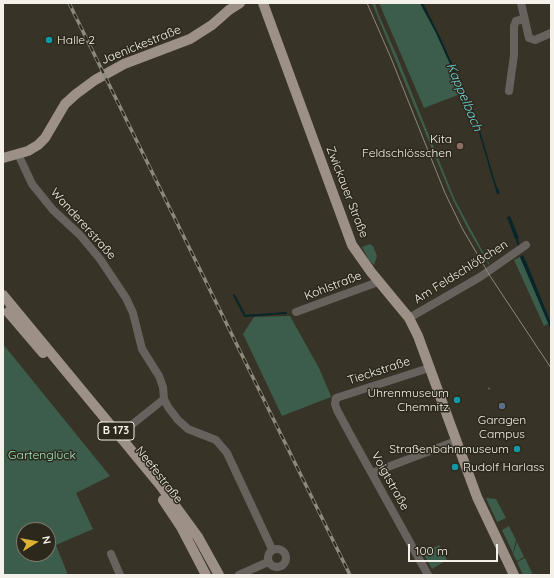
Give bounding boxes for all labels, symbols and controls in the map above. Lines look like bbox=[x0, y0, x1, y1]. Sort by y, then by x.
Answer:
street label: Jaenickestraße bbox=[99, 22, 183, 68]
place label: Halle 2 bbox=[57, 33, 95, 47]
marker: Halle 2 bbox=[44, 35, 54, 45]
water label: Kappelbach bbox=[443, 61, 485, 133]
place label: Kita Feldschlösschen bbox=[362, 132, 452, 160]
marker: Kita Feldschlösschen bbox=[455, 141, 465, 151]
street label: Zwickauer Straße bbox=[323, 144, 371, 240]
street label: Wandererstraße bbox=[47, 185, 119, 263]
street label: Am Feldschlößchen bbox=[411, 237, 511, 307]
street label: Kohlstraße bbox=[302, 268, 364, 304]
street label: Tieckstraße bbox=[346, 354, 412, 388]
place label: Uhrenmuseum Chemnitz bbox=[368, 386, 449, 414]
marker: Uhrenmuseum Chemnitz bbox=[452, 395, 462, 405]
marker: Garagen Campus bbox=[497, 401, 507, 411]
place label: Garagen Campus bbox=[478, 413, 526, 441]
road number: B 173 bbox=[98, 422, 134, 440]
place label: Straßenbahnmuseum bbox=[389, 442, 509, 456]
street label: Neefestraße bbox=[132, 444, 186, 506]
marker: Straßenbahnmuseum bbox=[512, 444, 522, 454]
park label: Gartenglück bbox=[8, 448, 76, 462]
street label: Voigtstraße bbox=[368, 449, 412, 513]
place label: Rudolf Harlass bbox=[463, 460, 544, 474]
marker: Rudolf Harlass bbox=[450, 462, 460, 472]
north arrow bbox=[16, 522, 56, 562]
text: N bbox=[39, 535, 54, 545]
scale bar bbox=[410, 536, 500, 562]
text: 100 m bbox=[415, 543, 448, 558]

